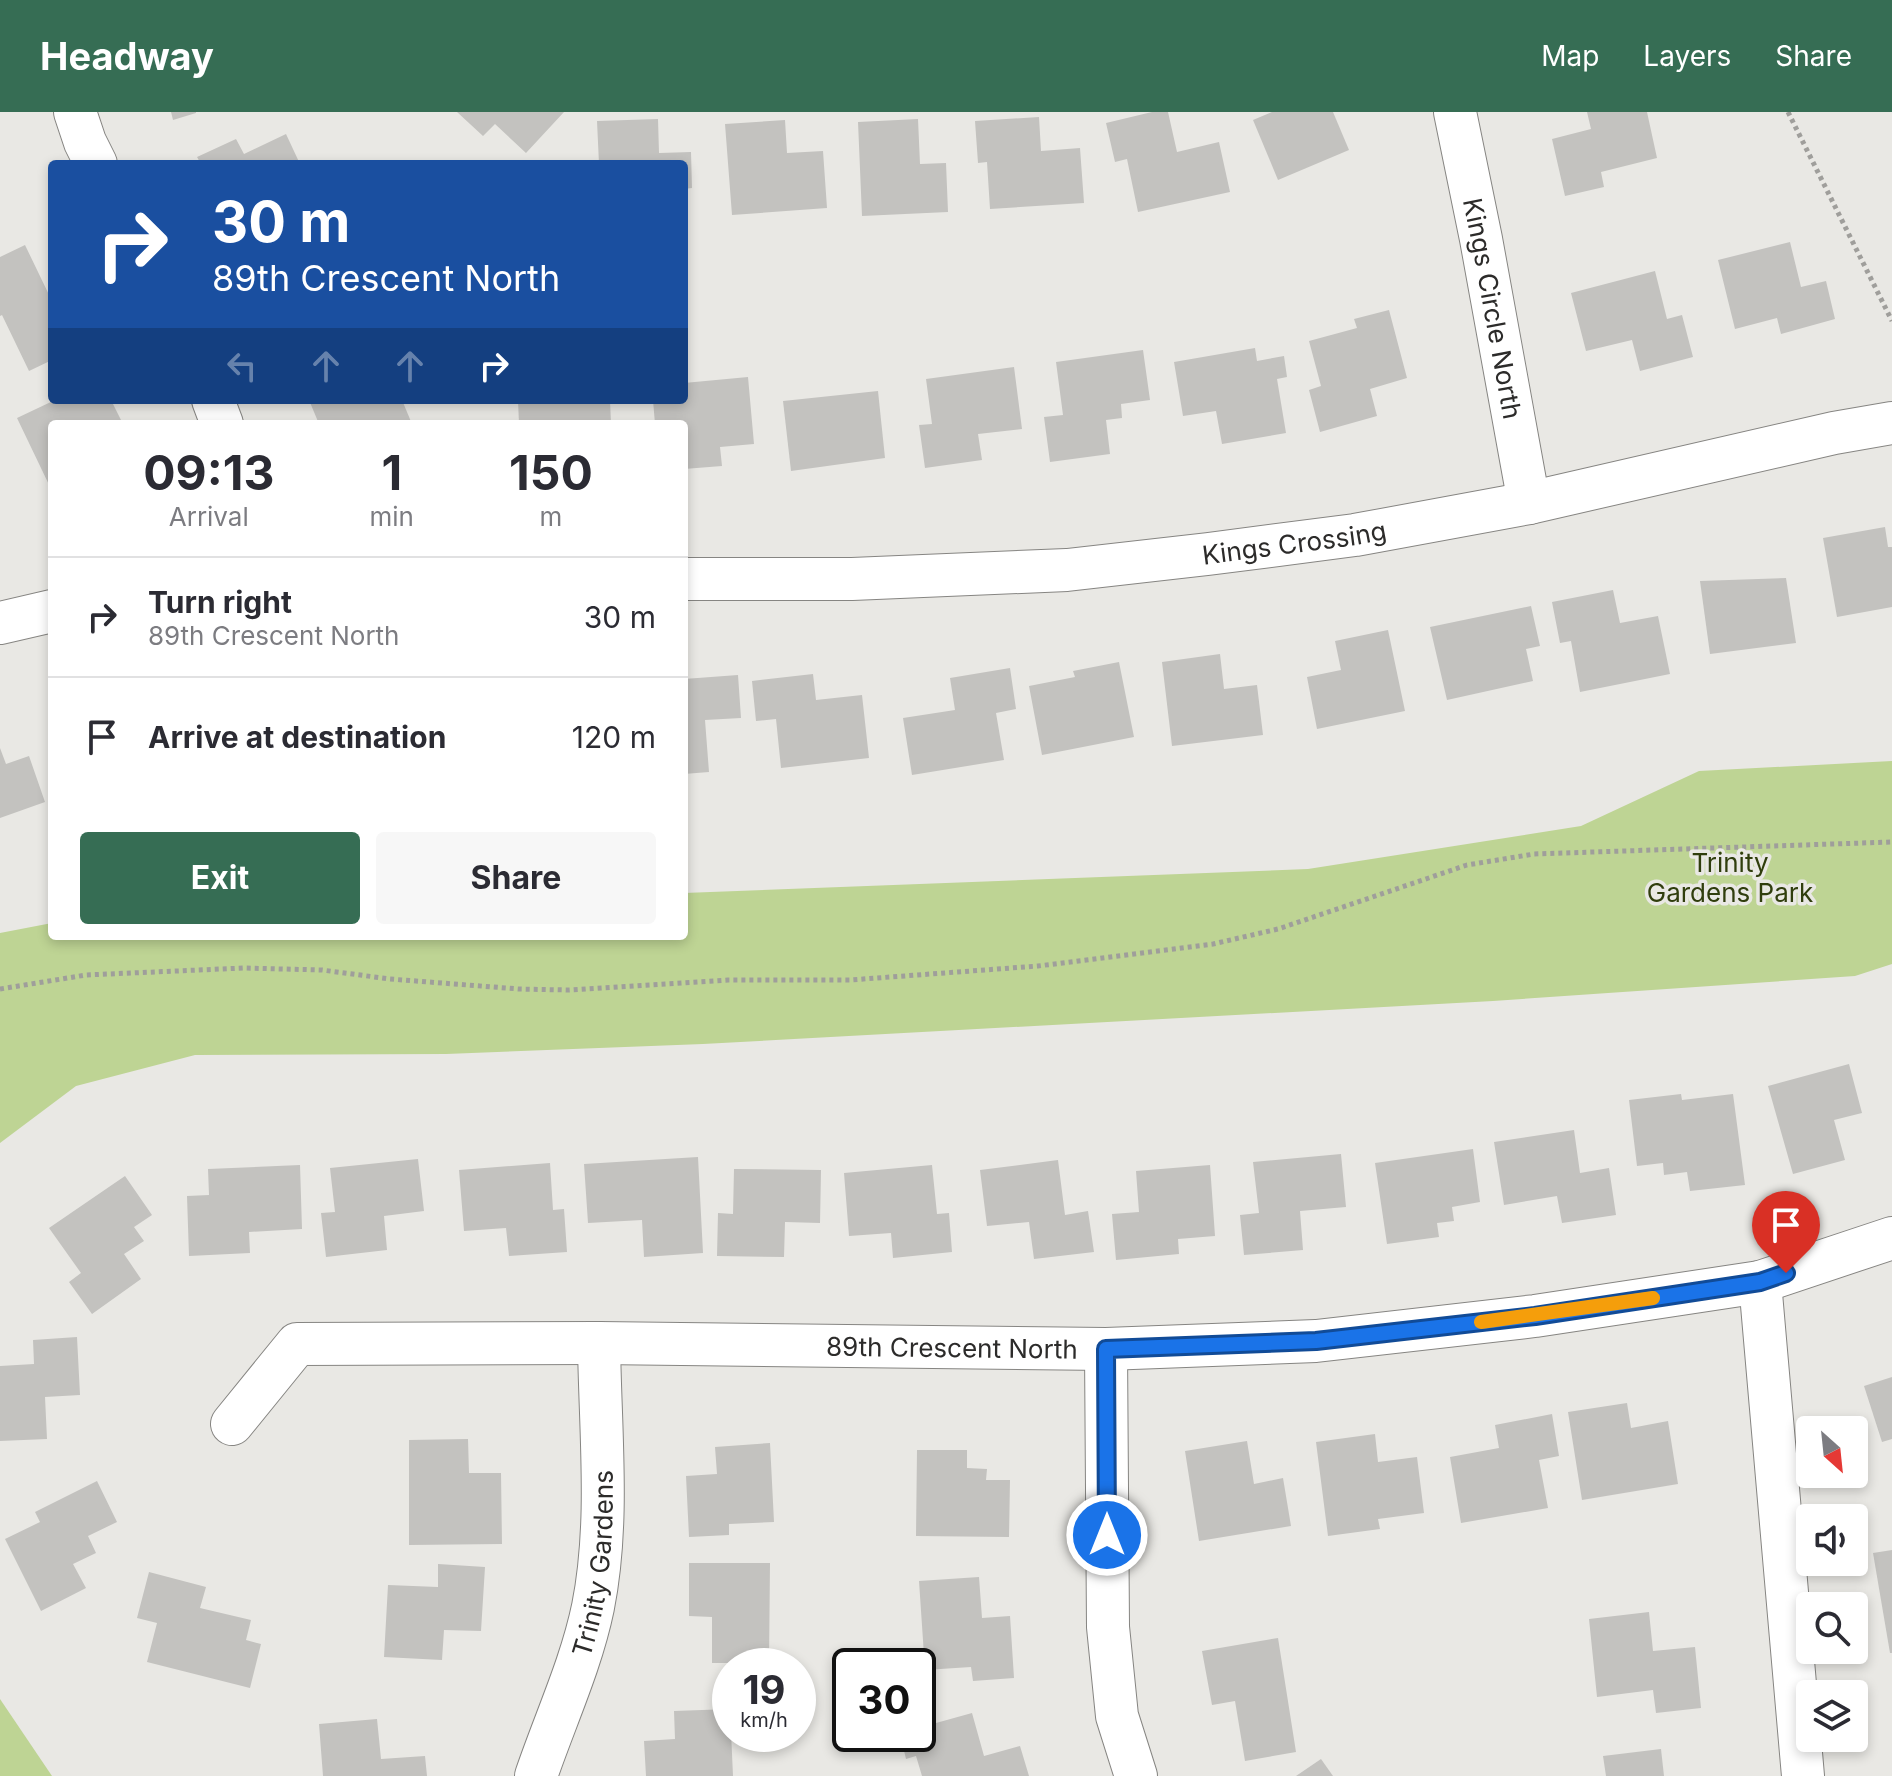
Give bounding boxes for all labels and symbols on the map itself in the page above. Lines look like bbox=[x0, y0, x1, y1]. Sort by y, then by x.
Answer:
street label: Kings Circle North bbox=[1457, 195, 1529, 421]
street label: Kings Crossing bbox=[1200, 514, 1389, 570]
park label: Trinity Gardens Park bbox=[1647, 847, 1813, 908]
pin bbox=[1752, 1191, 1820, 1273]
street label: 89th Crescent North bbox=[826, 1330, 1078, 1364]
north arrow bbox=[1796, 1416, 1868, 1488]
street label: Trinity Gardens bbox=[565, 1470, 618, 1660]
position arrow bbox=[1065, 1493, 1149, 1577]
speed limit sign: 30 bbox=[832, 1648, 936, 1752]

